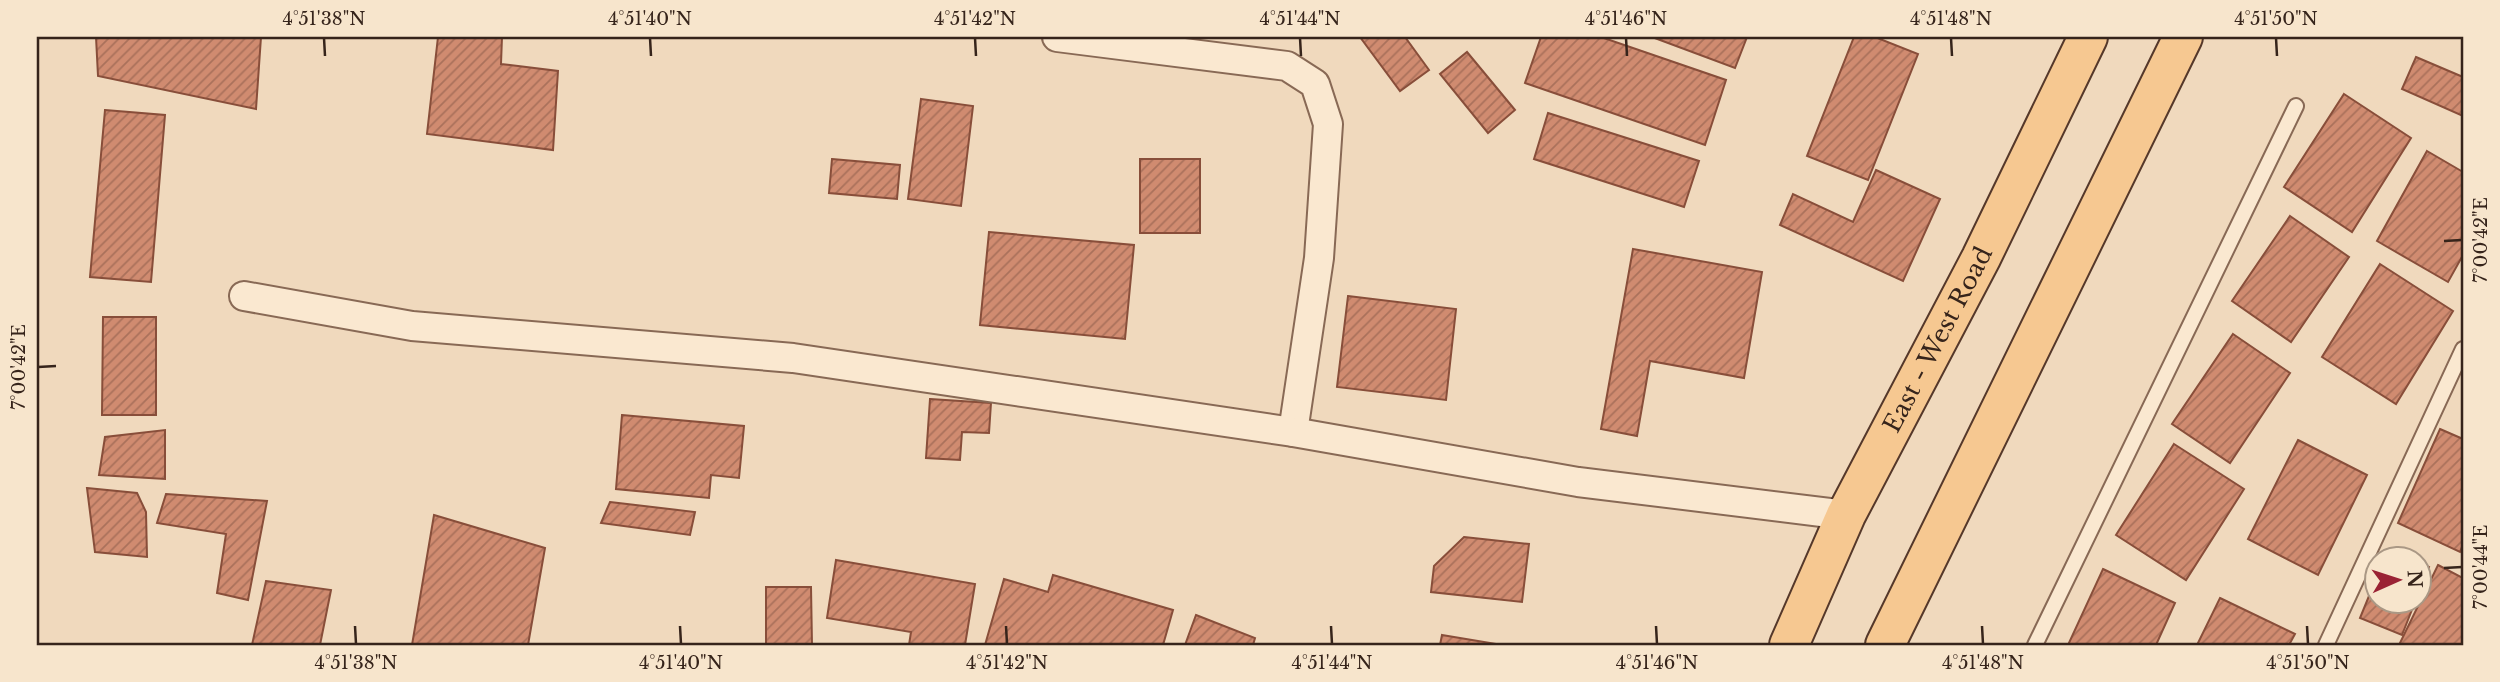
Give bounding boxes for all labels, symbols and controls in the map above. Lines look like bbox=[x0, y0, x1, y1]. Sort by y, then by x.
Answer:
text: 4°51'38"N bbox=[282, 8, 366, 30]
text: 4°51'40"N bbox=[608, 8, 692, 30]
text: 4°51'42"N bbox=[934, 8, 1016, 30]
text: 4°51'44"N bbox=[1259, 8, 1341, 30]
text: 4°51'46"N bbox=[1585, 8, 1667, 30]
text: 4°51'48"N bbox=[1910, 8, 1992, 30]
text: 4°51'50"N bbox=[2234, 8, 2318, 30]
text: 7°00'42"E bbox=[2470, 197, 2492, 283]
street label: East - West Road bbox=[1877, 242, 1998, 437]
text: 7°00'42"E bbox=[8, 324, 30, 410]
text: 7°00'44"E bbox=[2470, 525, 2492, 609]
north arrow bbox=[2364, 546, 2434, 616]
text: N bbox=[2403, 570, 2426, 589]
text: 4°51'38"N bbox=[314, 652, 398, 674]
text: 4°51'40"N bbox=[639, 652, 723, 674]
text: 4°51'42"N bbox=[966, 652, 1048, 674]
text: 4°51'44"N bbox=[1291, 652, 1373, 674]
text: 4°51'46"N bbox=[1616, 652, 1698, 674]
text: 4°51'48"N bbox=[1942, 652, 2024, 674]
text: 4°51'50"N bbox=[2266, 652, 2350, 674]

